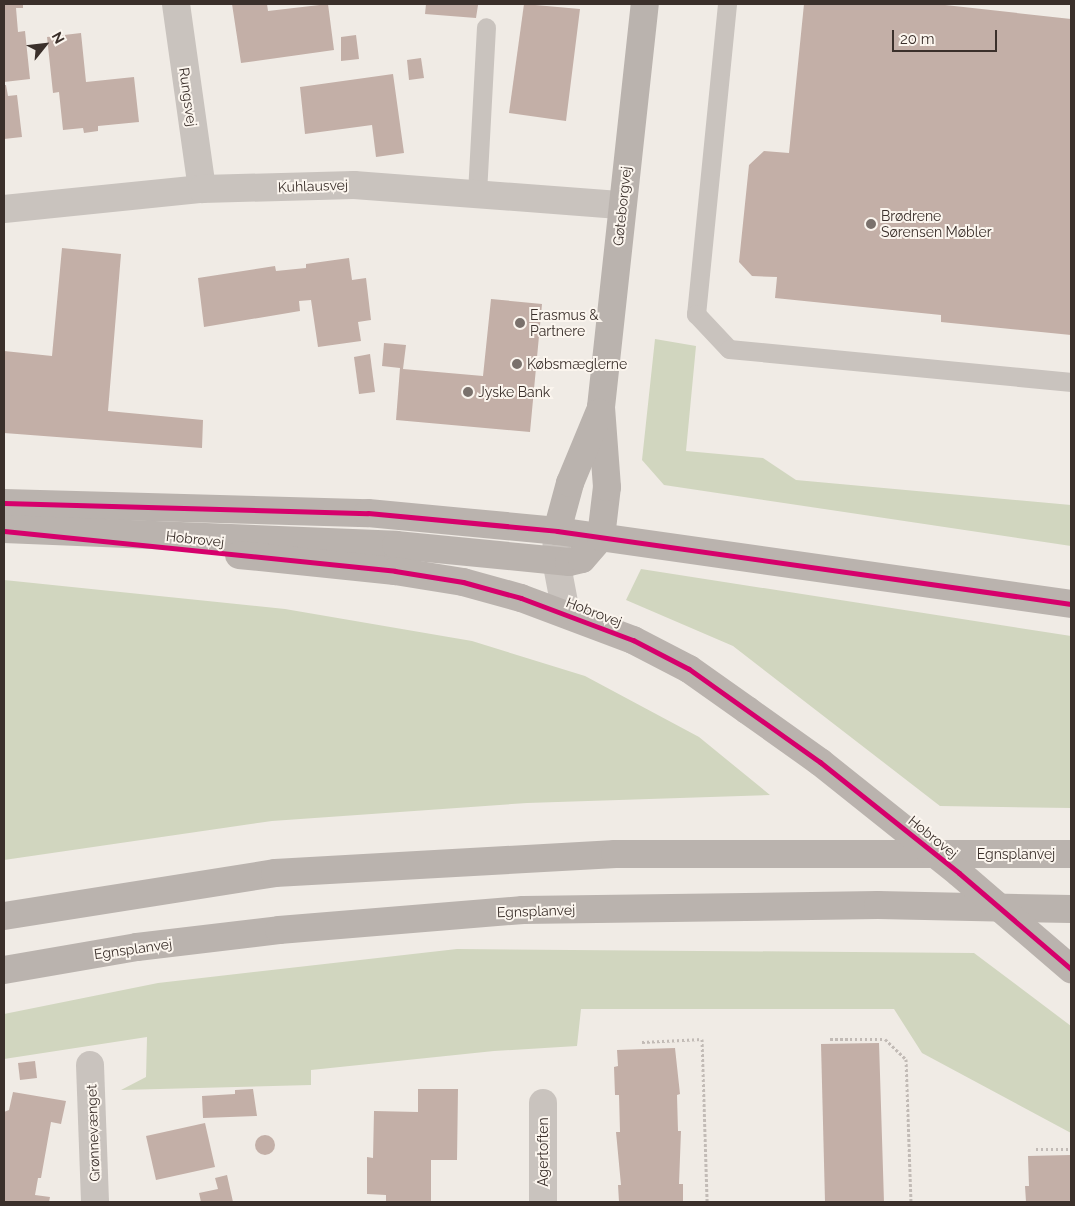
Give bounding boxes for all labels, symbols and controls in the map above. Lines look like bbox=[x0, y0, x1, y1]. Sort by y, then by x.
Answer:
north arrow bbox=[20, 20, 70, 70]
scale bar bbox=[895, 20, 1000, 52]
text: N bbox=[49, 29, 68, 46]
text: 20 m bbox=[900, 30, 935, 48]
street label: Rungsvej bbox=[176, 66, 200, 128]
street label: Gøteborgvej bbox=[609, 165, 635, 247]
street label: Kuhlausvej bbox=[278, 176, 348, 196]
place label: Brødrene Sørensen Møbler bbox=[881, 208, 992, 240]
marker: Brødrene Sørensen Møbler bbox=[865, 218, 877, 230]
place label: Erasmus & Partnere bbox=[530, 307, 599, 340]
marker: Erasmus & Partnere bbox=[514, 317, 526, 329]
place label: Købsmæglerne bbox=[527, 356, 627, 372]
marker: Købsmæglerne bbox=[511, 358, 523, 370]
place label: Jyske Bank bbox=[478, 384, 550, 400]
marker: Jyske Bank bbox=[462, 386, 474, 398]
street label: Hobrovej bbox=[165, 528, 225, 550]
street label: Hobrovej bbox=[564, 594, 624, 630]
street label: Hobrovej bbox=[905, 812, 961, 862]
street label: Egnsplanvej bbox=[977, 846, 1055, 862]
street label: Egnsplanvej bbox=[496, 901, 576, 921]
street label: Egnsplanvej bbox=[93, 935, 173, 963]
street label: Grønnevænget bbox=[83, 1084, 103, 1182]
street label: Agertoften bbox=[535, 1117, 551, 1187]

